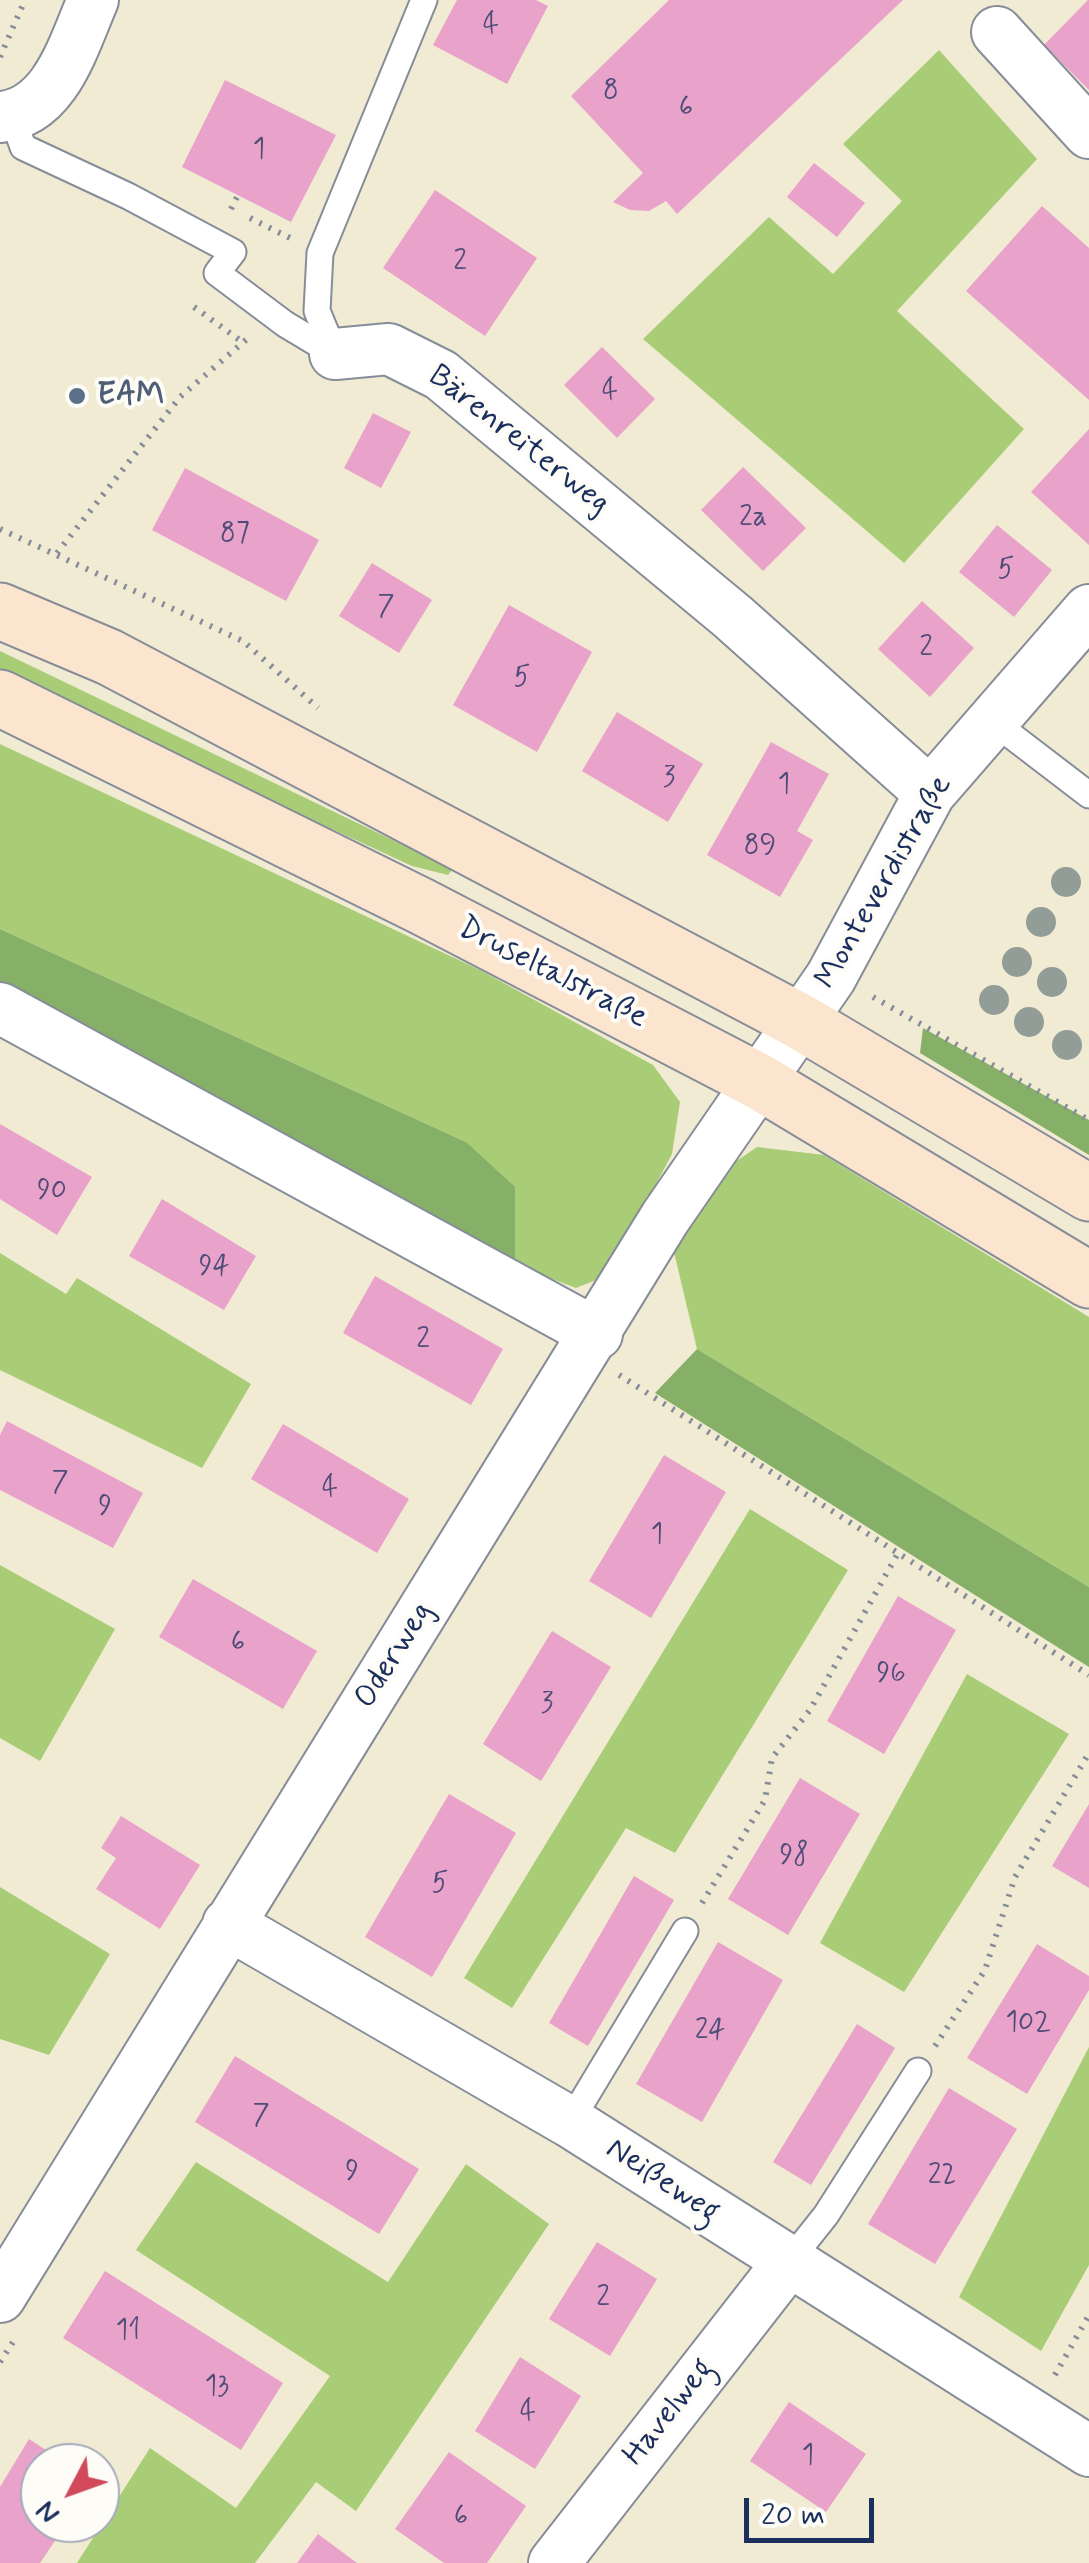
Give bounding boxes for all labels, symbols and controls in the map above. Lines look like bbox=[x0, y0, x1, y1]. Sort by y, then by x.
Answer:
house number: 4 bbox=[483, 9, 499, 43]
house number: 8 bbox=[603, 75, 619, 109]
house number: 6 bbox=[679, 92, 693, 126]
house number: 1 bbox=[253, 134, 265, 168]
house number: 2 bbox=[453, 246, 467, 280]
street label: Bärenreiterweg bbox=[419, 358, 617, 524]
house number: 4 bbox=[602, 375, 618, 409]
place label: EAM bbox=[97, 377, 164, 415]
marker: EAM bbox=[66, 385, 88, 407]
house number: 2a bbox=[739, 502, 767, 536]
house number: 87 bbox=[220, 518, 250, 552]
house number: 5 bbox=[998, 554, 1014, 588]
house number: 7 bbox=[378, 591, 394, 625]
house number: 2 bbox=[919, 632, 933, 666]
house number: 5 bbox=[514, 662, 530, 696]
house number: 3 bbox=[663, 762, 675, 796]
house number: 1 bbox=[778, 769, 790, 803]
street label: Monteverdistraße bbox=[808, 769, 962, 997]
house number: 89 bbox=[744, 830, 776, 864]
street label: Druseltalstraße bbox=[451, 910, 653, 1038]
house number: 90 bbox=[37, 1175, 67, 1209]
house number: 94 bbox=[199, 1251, 229, 1285]
house number: 2 bbox=[416, 1324, 430, 1358]
house number: 7 bbox=[52, 1467, 68, 1501]
house number: 4 bbox=[322, 1472, 338, 1506]
house number: 9 bbox=[98, 1491, 112, 1525]
house number: 1 bbox=[651, 1519, 663, 1553]
street label: Oderweg bbox=[347, 1596, 443, 1716]
house number: 6 bbox=[231, 1627, 245, 1661]
house number: 96 bbox=[876, 1658, 906, 1692]
house number: 3 bbox=[541, 1688, 553, 1722]
house number: 98 bbox=[779, 1840, 809, 1874]
house number: 5 bbox=[432, 1868, 448, 1902]
house number: 102 bbox=[1005, 2007, 1051, 2041]
house number: 24 bbox=[695, 2015, 725, 2049]
house number: 7 bbox=[253, 2100, 269, 2134]
street label: Neißeweg bbox=[598, 2131, 726, 2233]
house number: 9 bbox=[345, 2156, 359, 2190]
house number: 22 bbox=[928, 2160, 956, 2194]
house number: 2 bbox=[596, 2282, 610, 2316]
house number: 11 bbox=[116, 2315, 140, 2349]
street label: Havelweg bbox=[616, 2352, 724, 2474]
house number: 13 bbox=[205, 2371, 229, 2405]
house number: 4 bbox=[520, 2396, 536, 2430]
house number: 1 bbox=[802, 2440, 814, 2474]
north arrow bbox=[20, 2443, 120, 2543]
scale bar bbox=[749, 2478, 879, 2540]
text: N bbox=[28, 2493, 69, 2531]
text: 20 m bbox=[761, 2496, 825, 2535]
house number: 6 bbox=[454, 2501, 468, 2535]

